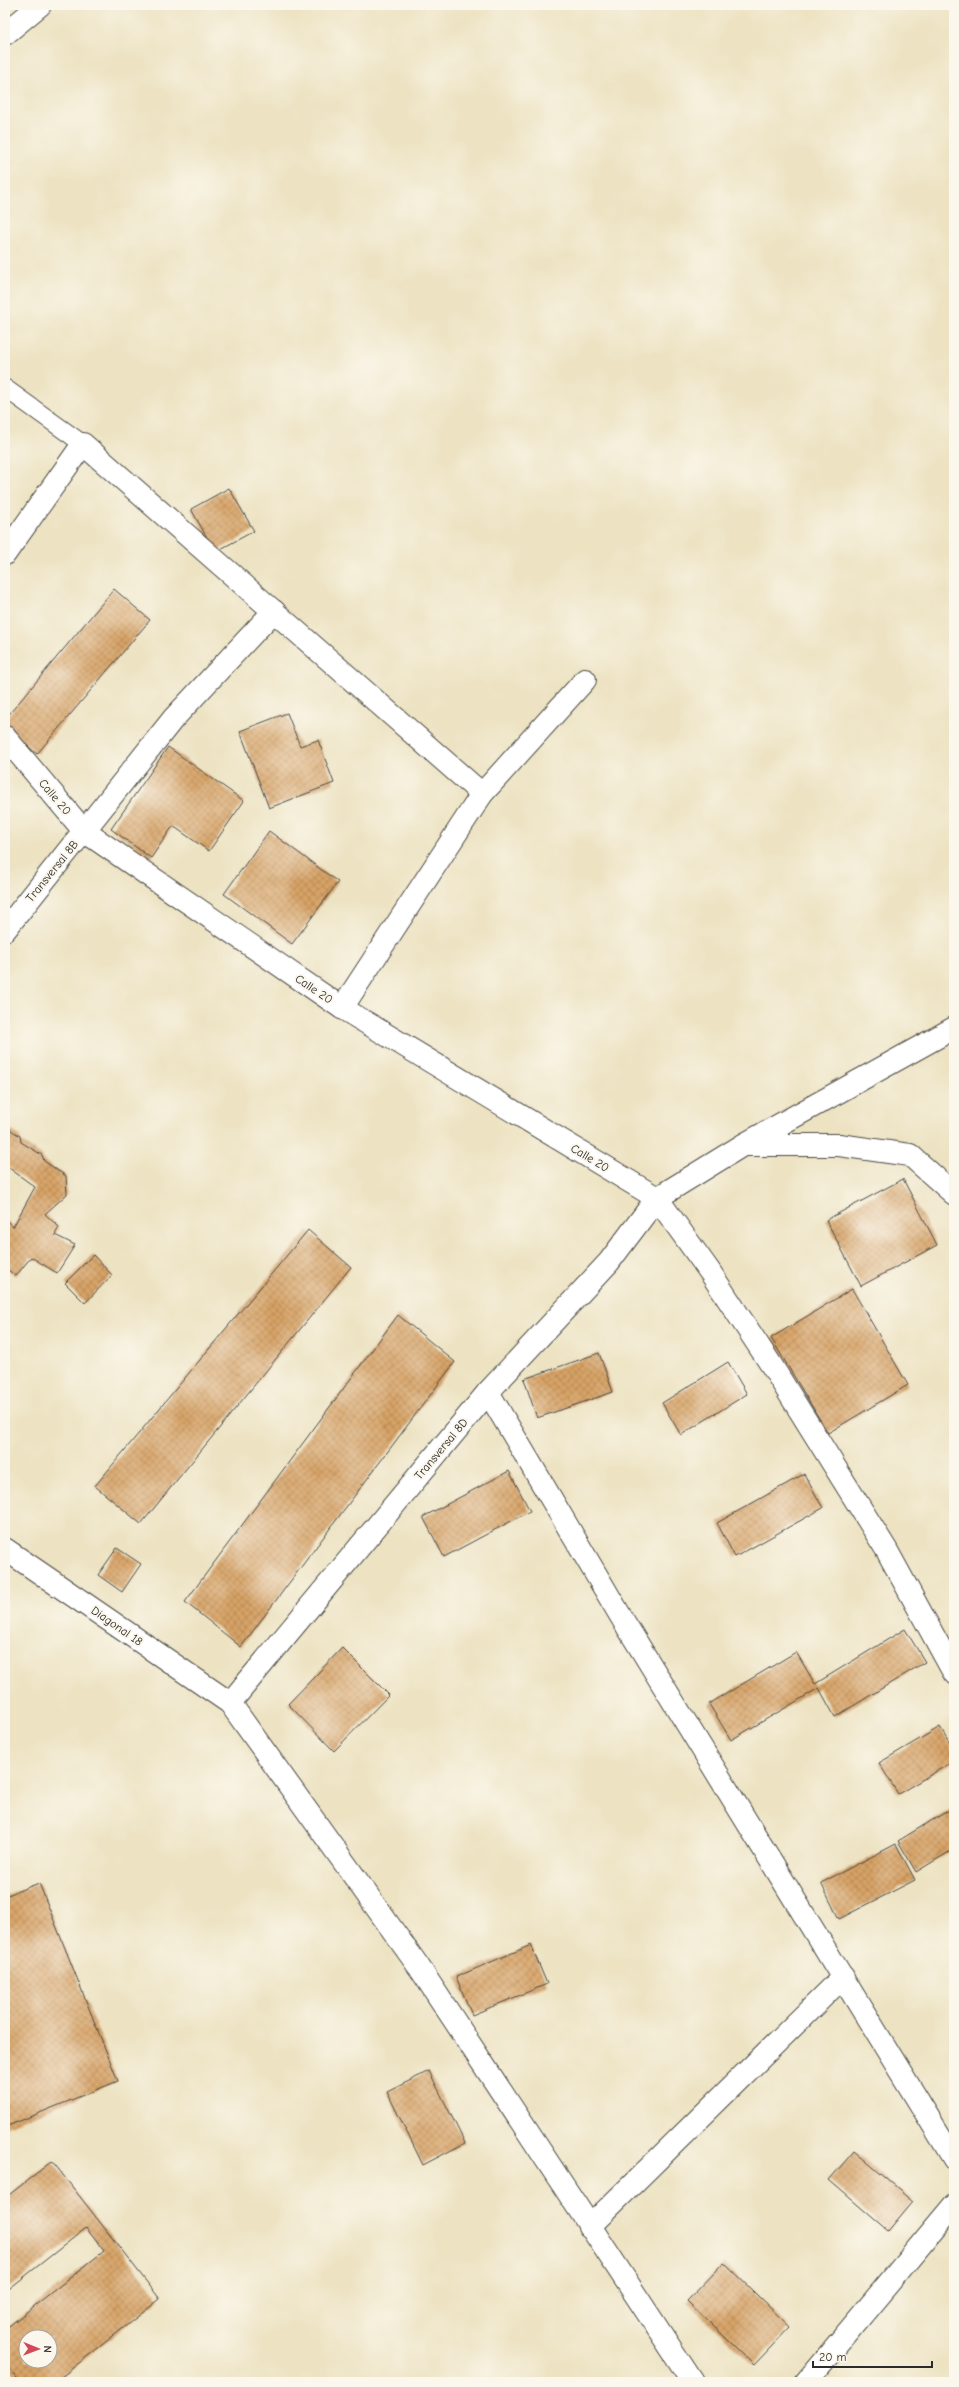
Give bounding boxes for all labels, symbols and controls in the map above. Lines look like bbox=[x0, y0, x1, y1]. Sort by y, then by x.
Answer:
street label: Calle 20 bbox=[36, 776, 74, 818]
street label: Transversal 8B bbox=[23, 837, 81, 905]
street label: Calle 20 bbox=[293, 971, 335, 1007]
street label: Calle 20 bbox=[568, 1141, 612, 1175]
street label: Transversal 8D bbox=[411, 1416, 471, 1482]
street label: Diagonal 18 bbox=[89, 1603, 145, 1649]
north arrow bbox=[18, 2329, 58, 2369]
scale bar bbox=[813, 2343, 932, 2369]
text: N bbox=[41, 2345, 54, 2353]
text: 20 m bbox=[819, 2350, 847, 2364]

